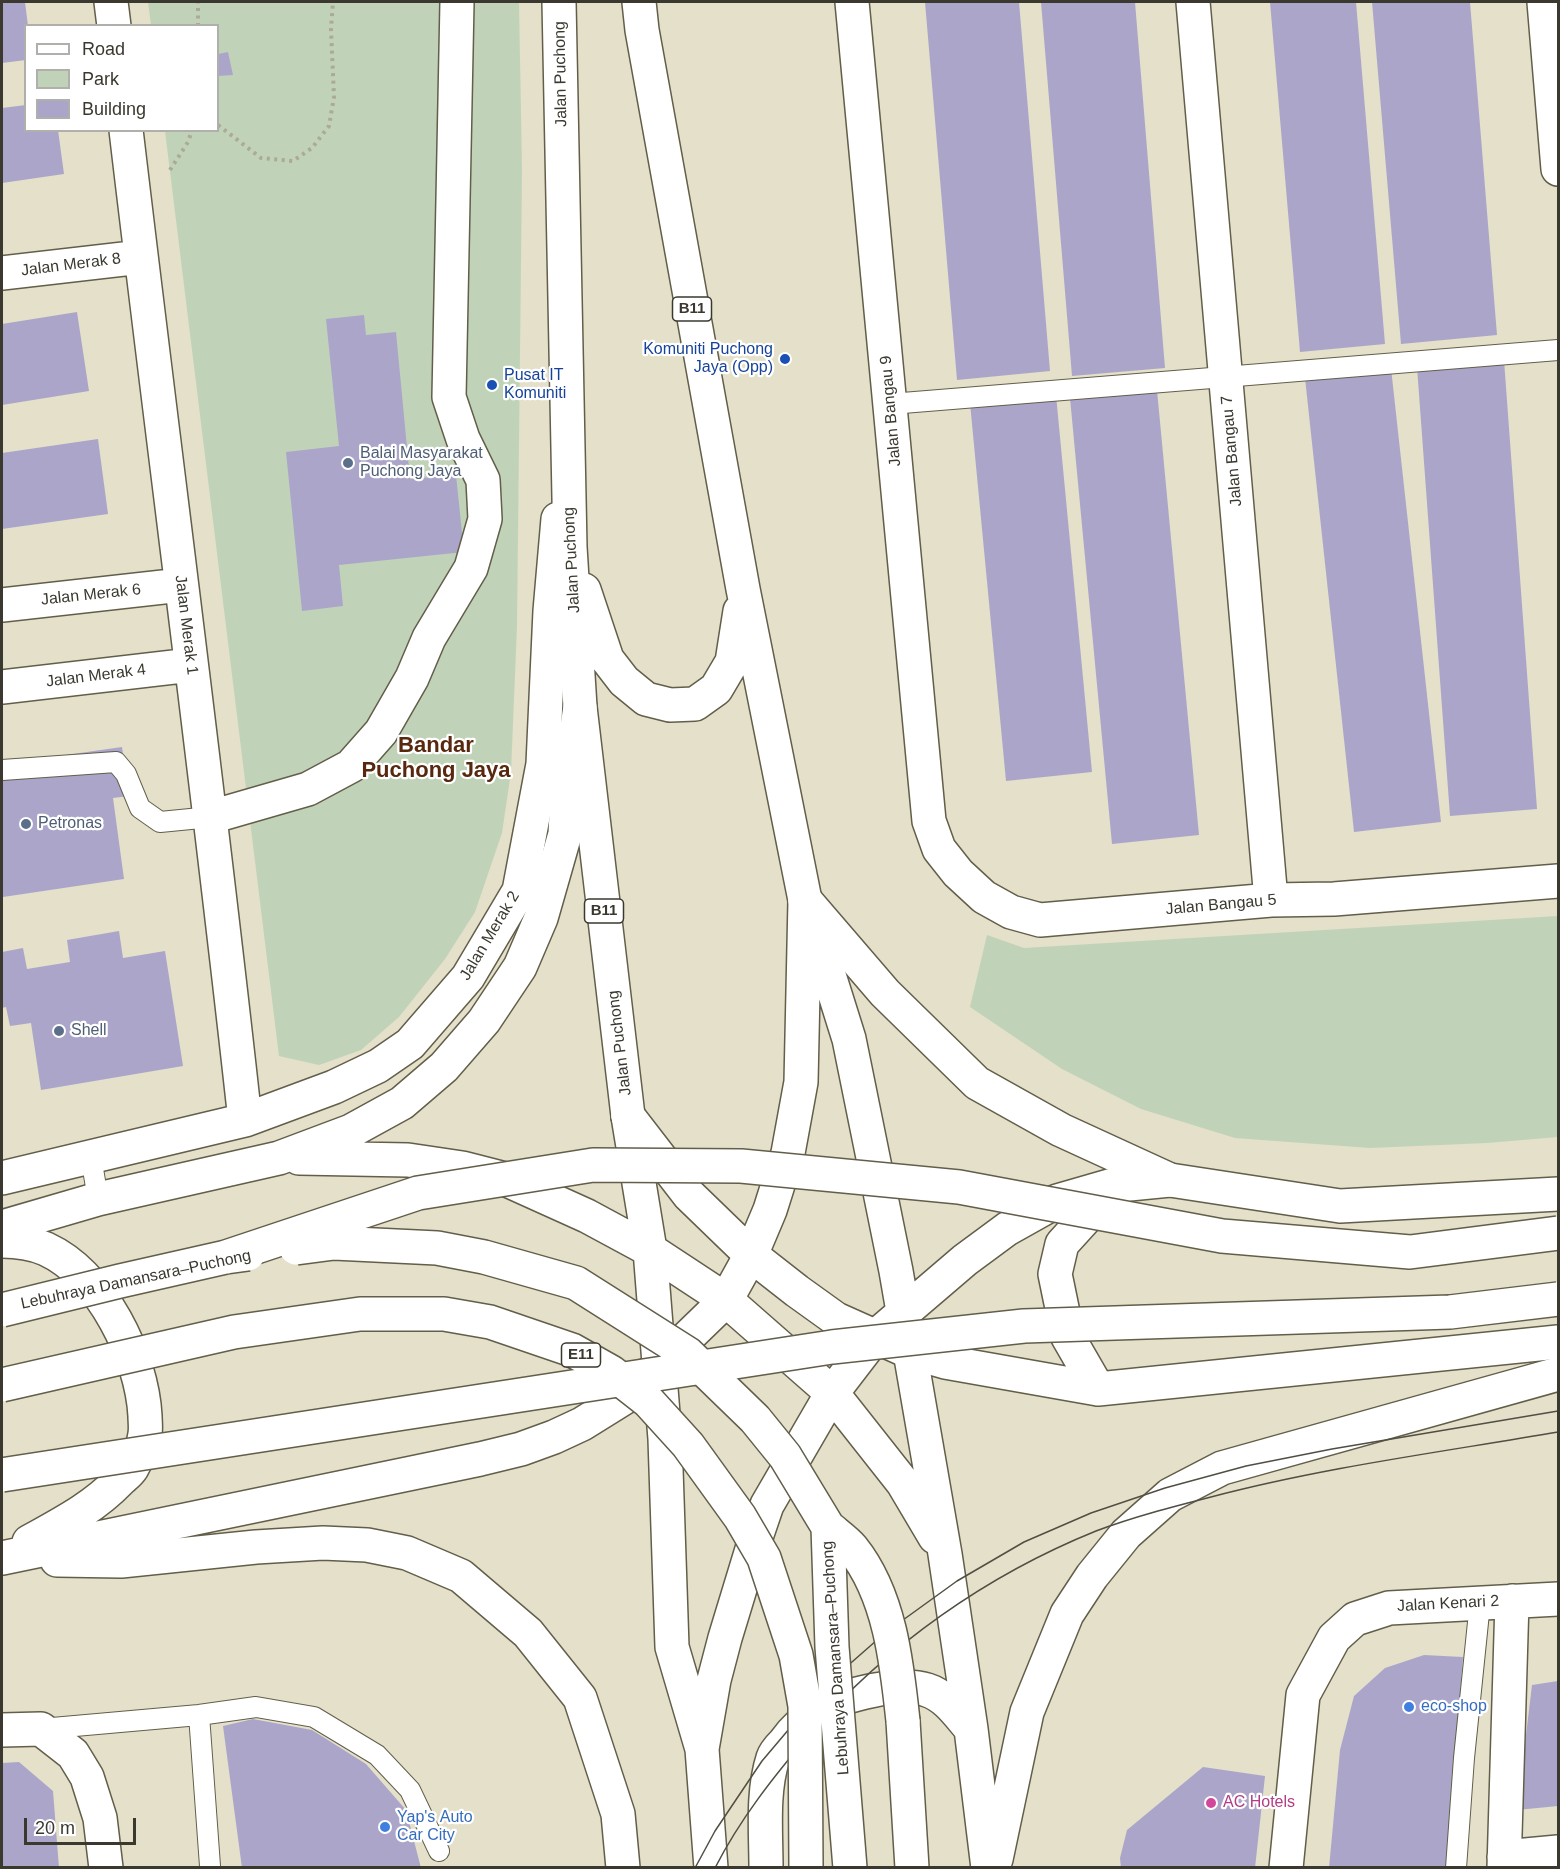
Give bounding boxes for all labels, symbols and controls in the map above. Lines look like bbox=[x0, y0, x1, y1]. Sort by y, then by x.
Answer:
street label: Jalan Puchong bbox=[550, 21, 572, 127]
legend bbox=[24, 24, 219, 132]
text: Road bbox=[82, 39, 125, 59]
text: Park bbox=[82, 69, 119, 89]
text: Building bbox=[82, 99, 146, 119]
street label: Jalan Merak 8 bbox=[20, 249, 122, 281]
road number: B11 bbox=[672, 297, 712, 321]
place label: Komuniti Puchong Jaya (Opp) bbox=[643, 340, 773, 378]
marker: Komuniti Puchong Jaya (Opp) bbox=[778, 352, 792, 366]
street label: Jalan Bangau 9 bbox=[877, 355, 905, 467]
place label: Pusat IT Komuniti bbox=[504, 366, 566, 404]
marker: Pusat IT Komuniti bbox=[485, 378, 499, 392]
street label: Jalan Bangau 7 bbox=[1218, 395, 1246, 507]
place label: Balai Masyarakat Puchong Jaya bbox=[360, 444, 483, 482]
marker: Balai Masyarakat Puchong Jaya bbox=[341, 456, 355, 470]
street label: Jalan Puchong bbox=[560, 507, 584, 613]
street label: Jalan Merak 1 bbox=[170, 574, 202, 676]
street label: Jalan Merak 6 bbox=[40, 580, 142, 610]
street label: Jalan Merak 4 bbox=[45, 660, 147, 692]
district label: Bandar Puchong Jaya bbox=[361, 733, 511, 784]
place label: Petronas bbox=[38, 814, 102, 834]
marker: Petronas bbox=[19, 817, 33, 831]
street label: Jalan Merak 2 bbox=[456, 888, 524, 984]
street label: Jalan Bangau 5 bbox=[1165, 891, 1277, 919]
road number: B11 bbox=[584, 899, 624, 923]
street label: Jalan Puchong bbox=[604, 989, 636, 1097]
place label: Shell bbox=[71, 1021, 107, 1041]
marker: Shell bbox=[52, 1024, 66, 1038]
street label: Lebuhraya Damansara–Puchong bbox=[19, 1246, 253, 1314]
road number: E11 bbox=[562, 1343, 600, 1367]
street label: Lebuhraya Damansara–Puchong bbox=[818, 1540, 854, 1776]
street label: Jalan Kenari 2 bbox=[1396, 1592, 1500, 1616]
place label: eco-shop bbox=[1421, 1697, 1487, 1717]
marker: eco-shop bbox=[1402, 1700, 1416, 1714]
place label: AC Hotels bbox=[1223, 1793, 1295, 1813]
marker: AC Hotels bbox=[1204, 1796, 1218, 1810]
scale bar bbox=[27, 1806, 140, 1844]
place label: Yap's Auto Car City bbox=[397, 1808, 473, 1846]
text: 20 m bbox=[35, 1818, 75, 1838]
marker: Yap's Auto Car City bbox=[378, 1820, 392, 1834]

